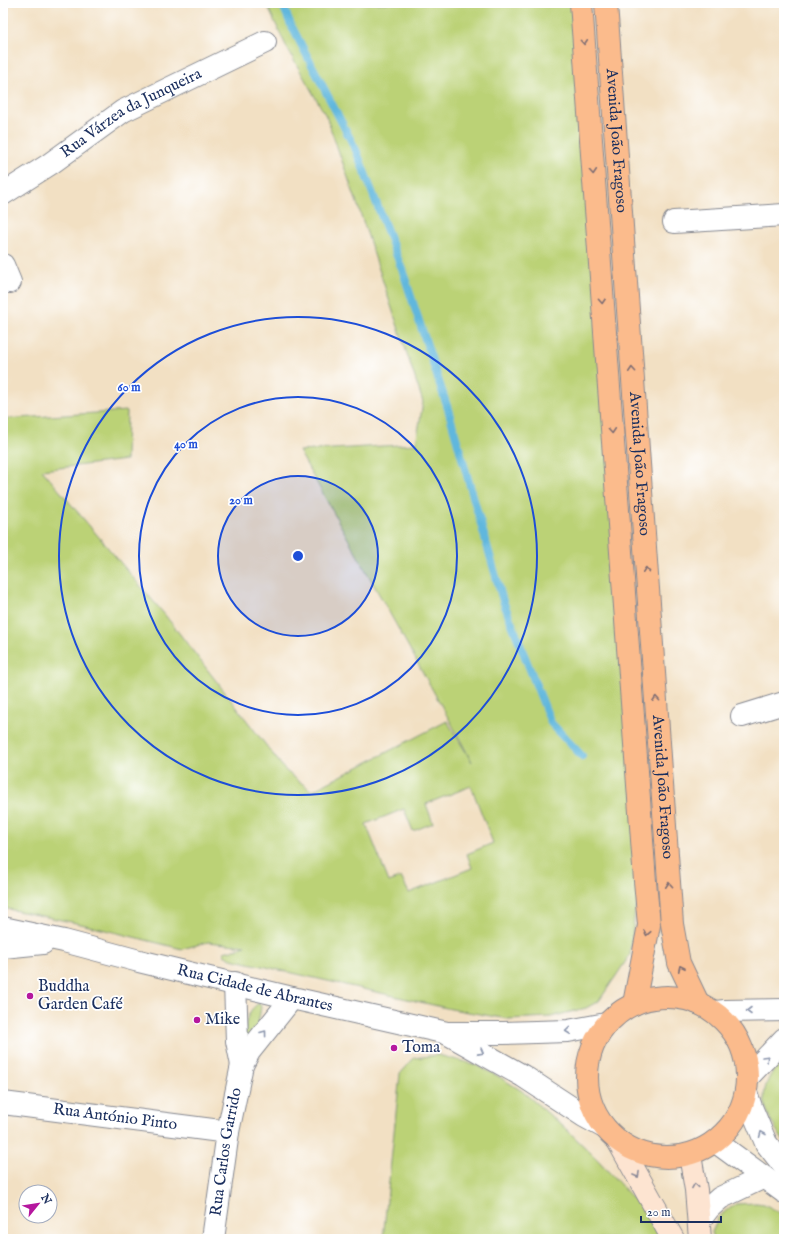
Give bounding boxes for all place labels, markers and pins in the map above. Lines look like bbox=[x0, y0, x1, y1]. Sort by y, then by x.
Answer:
centre of rings bbox=[291, 549, 305, 563]
place label: Buddha Garden Café bbox=[38, 977, 123, 1015]
marker: Buddha Garden Café bbox=[25, 991, 35, 1001]
place label: Mike bbox=[205, 1010, 240, 1030]
marker: Mike bbox=[192, 1015, 202, 1025]
place label: Toma bbox=[402, 1038, 440, 1058]
marker: Toma bbox=[389, 1043, 399, 1053]

